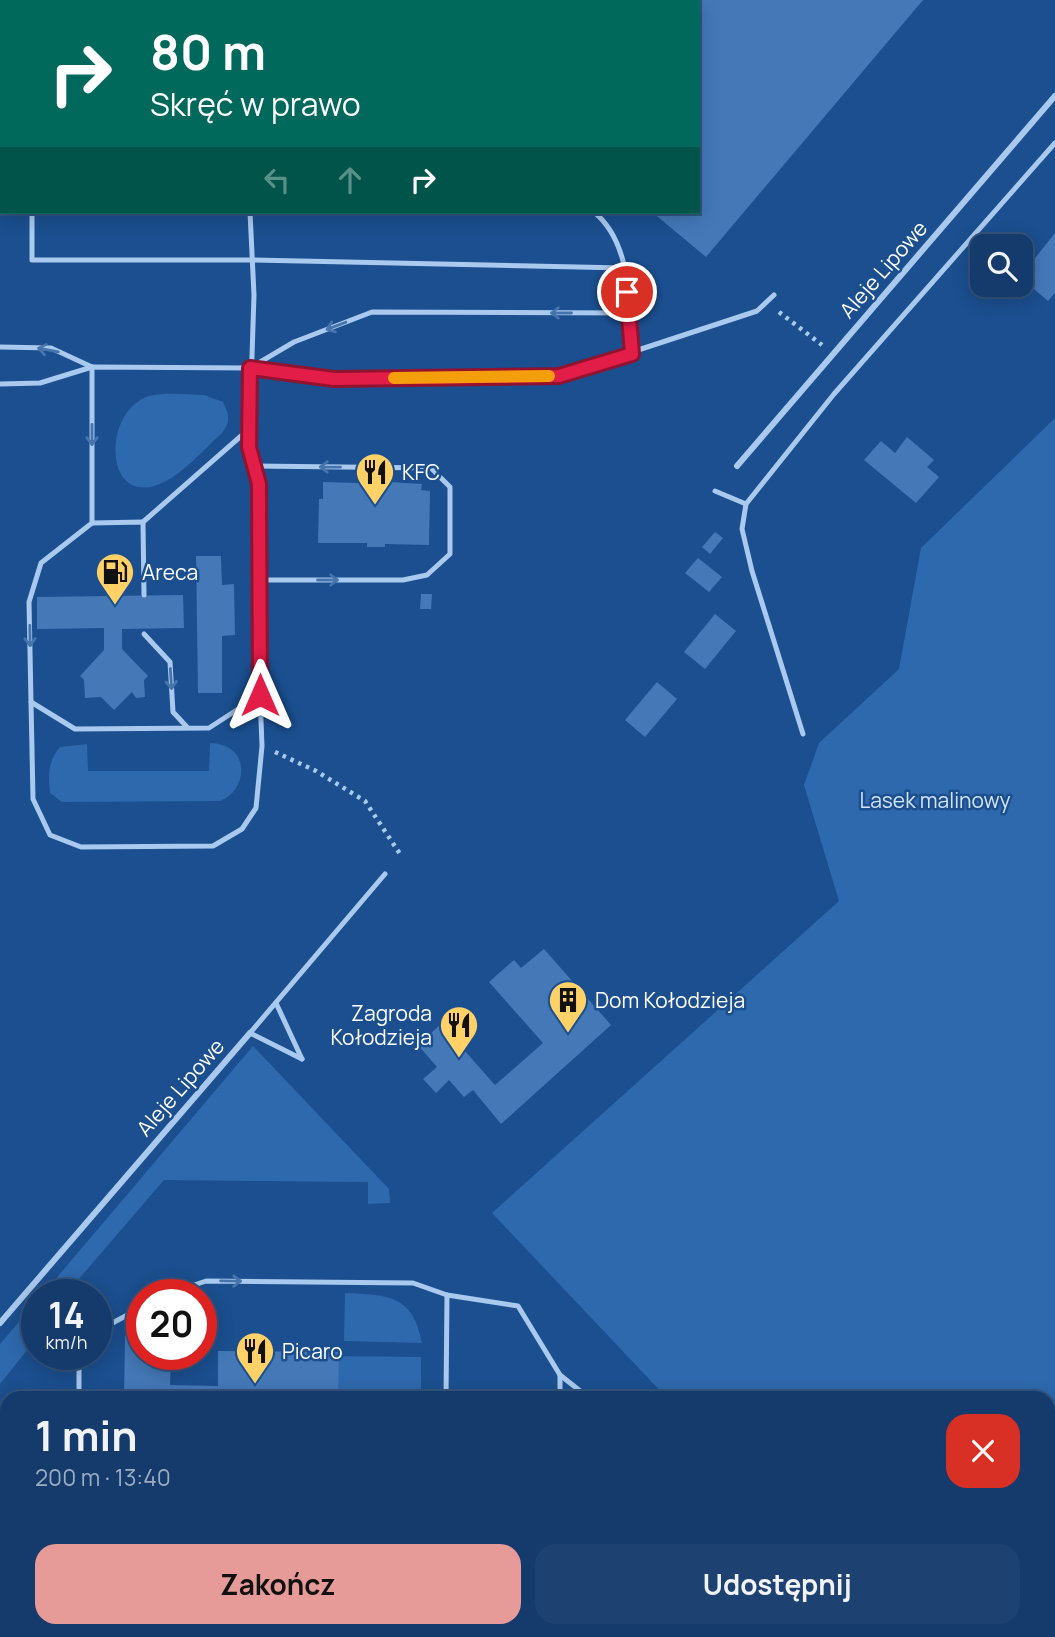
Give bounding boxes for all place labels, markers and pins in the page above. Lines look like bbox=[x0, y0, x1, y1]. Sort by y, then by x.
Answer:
pin bbox=[597, 262, 657, 322]
restaurant icon: KFC bbox=[354, 451, 396, 506]
place label: KFC bbox=[402, 458, 440, 486]
fuel station icon: Areca bbox=[94, 551, 136, 606]
place label: Areca bbox=[142, 558, 198, 586]
building icon: Dom Kołodzieja bbox=[547, 979, 589, 1034]
place label: Dom Kołodzieja bbox=[595, 986, 745, 1014]
place label: Zagroda Kołodzieja bbox=[330, 999, 432, 1051]
restaurant icon: Zagroda Kołodzieja bbox=[438, 1004, 480, 1059]
restaurant icon: Picaro bbox=[234, 1330, 276, 1385]
place label: Picaro bbox=[282, 1337, 343, 1365]

